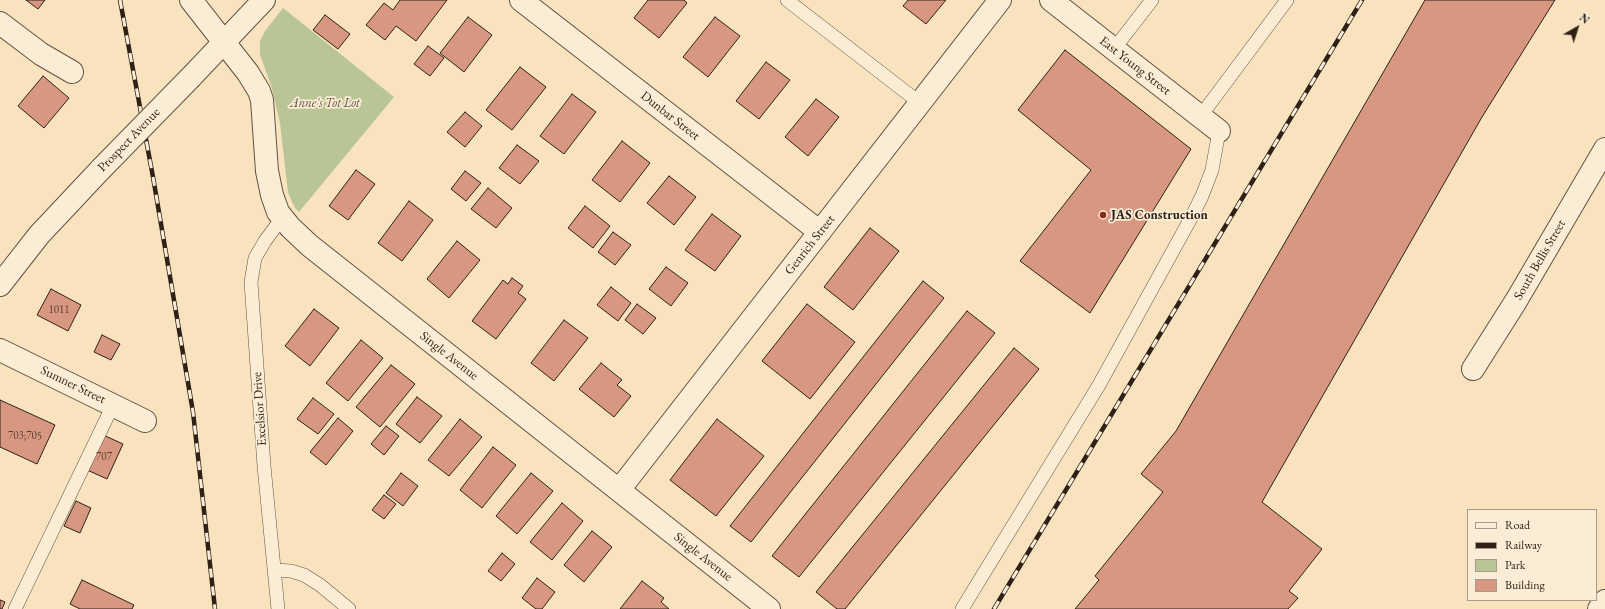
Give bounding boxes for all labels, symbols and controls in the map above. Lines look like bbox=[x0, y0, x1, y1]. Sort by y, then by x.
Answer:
north arrow bbox=[1557, 8, 1597, 48]
text: N bbox=[1577, 10, 1592, 27]
street label: East Young Street bbox=[1096, 33, 1174, 99]
street label: Dunbar Street bbox=[637, 88, 703, 144]
park label: Anne's Tot Lot bbox=[290, 95, 360, 111]
street label: Prospect Avenue bbox=[95, 105, 163, 175]
place label: JAS Construction bbox=[1111, 207, 1208, 223]
marker: JAS Construction bbox=[1098, 210, 1108, 220]
street label: Genrich Street bbox=[782, 212, 838, 278]
street label: South Bellis Street bbox=[1511, 217, 1569, 303]
house number: 1011 bbox=[48, 303, 70, 317]
street label: Single Avenue bbox=[417, 328, 481, 384]
street label: Sumner Street bbox=[38, 363, 108, 407]
street label: Excelsior Drive bbox=[250, 371, 270, 447]
house number: 703;705 bbox=[8, 429, 42, 443]
house number: 707 bbox=[96, 450, 112, 464]
legend bbox=[1467, 509, 1597, 601]
text: Road bbox=[1505, 517, 1530, 533]
street label: Single Avenue bbox=[671, 529, 735, 585]
text: Railway bbox=[1505, 537, 1542, 553]
text: Park bbox=[1505, 557, 1525, 573]
text: Building bbox=[1505, 577, 1545, 593]

